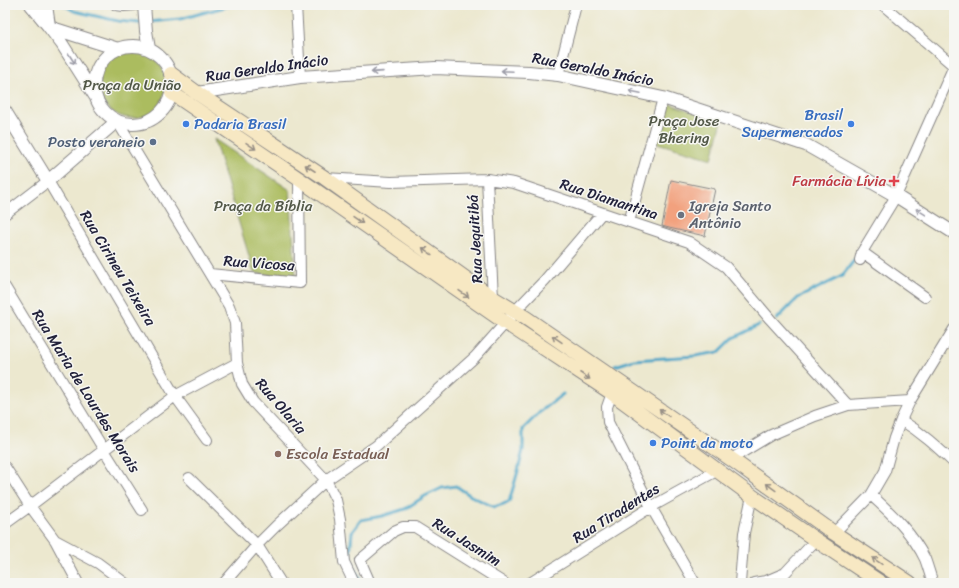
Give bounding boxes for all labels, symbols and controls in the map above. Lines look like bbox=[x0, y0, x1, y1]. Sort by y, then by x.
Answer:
street label: Rua Geraldo Inácio bbox=[530, 44, 656, 94]
street label: Rua Geraldo Inácio bbox=[204, 46, 330, 89]
one-way arrow bbox=[68, 53, 76, 65]
one-way arrow bbox=[371, 68, 384, 75]
one-way arrow bbox=[501, 68, 514, 75]
park label: Praça da União bbox=[83, 72, 182, 98]
one-way arrow bbox=[629, 88, 642, 96]
place label: Brasil Supermercados bbox=[741, 102, 844, 145]
park label: Praça Jose Bhering bbox=[649, 108, 720, 151]
place label: Padaria Brasil bbox=[194, 111, 287, 137]
marker: Padaria Brasil bbox=[181, 119, 191, 129]
marker: Brasil Supermercados bbox=[846, 119, 856, 129]
place label: Posto veraneio bbox=[48, 129, 145, 155]
marker: Posto veraneio bbox=[148, 137, 158, 147]
one-way arrow bbox=[245, 142, 256, 150]
one-way arrow bbox=[305, 164, 316, 172]
place label: Farmácia Lívia bbox=[792, 168, 886, 194]
street label: Rua Diamantina bbox=[556, 171, 662, 227]
marker: Farmácia Lívia bbox=[889, 176, 899, 186]
park label: Praça da Bíblia bbox=[214, 193, 313, 219]
place label: Igreja Santo Antônio bbox=[688, 193, 772, 236]
street label: Rua Jequitibá bbox=[460, 194, 490, 284]
street label: Rua Cirineu Teixeira bbox=[73, 205, 163, 332]
one-way arrow bbox=[916, 208, 927, 216]
marker: Igreja Santo Antônio bbox=[676, 210, 686, 220]
one-way arrow bbox=[352, 216, 363, 224]
one-way arrow bbox=[422, 247, 433, 255]
street label: Rua Vicosa bbox=[223, 248, 296, 278]
one-way arrow bbox=[459, 290, 470, 298]
street label: Rua Maria de Lourdes Morais bbox=[25, 304, 147, 478]
one-way arrow bbox=[552, 335, 563, 343]
street label: Rua Olaria bbox=[249, 372, 313, 441]
one-way arrow bbox=[579, 372, 590, 380]
one-way arrow bbox=[659, 409, 670, 417]
place label: Point da moto bbox=[661, 430, 753, 456]
marker: Point da moto bbox=[648, 438, 658, 448]
place label: Escola Estadual bbox=[286, 441, 390, 467]
marker: Escola Estadual bbox=[273, 449, 283, 459]
street label: Rua Tiradentes bbox=[567, 476, 665, 550]
one-way arrow bbox=[765, 483, 776, 491]
street label: Rua Jasmim bbox=[427, 511, 507, 573]
one-way arrow bbox=[872, 557, 883, 566]

